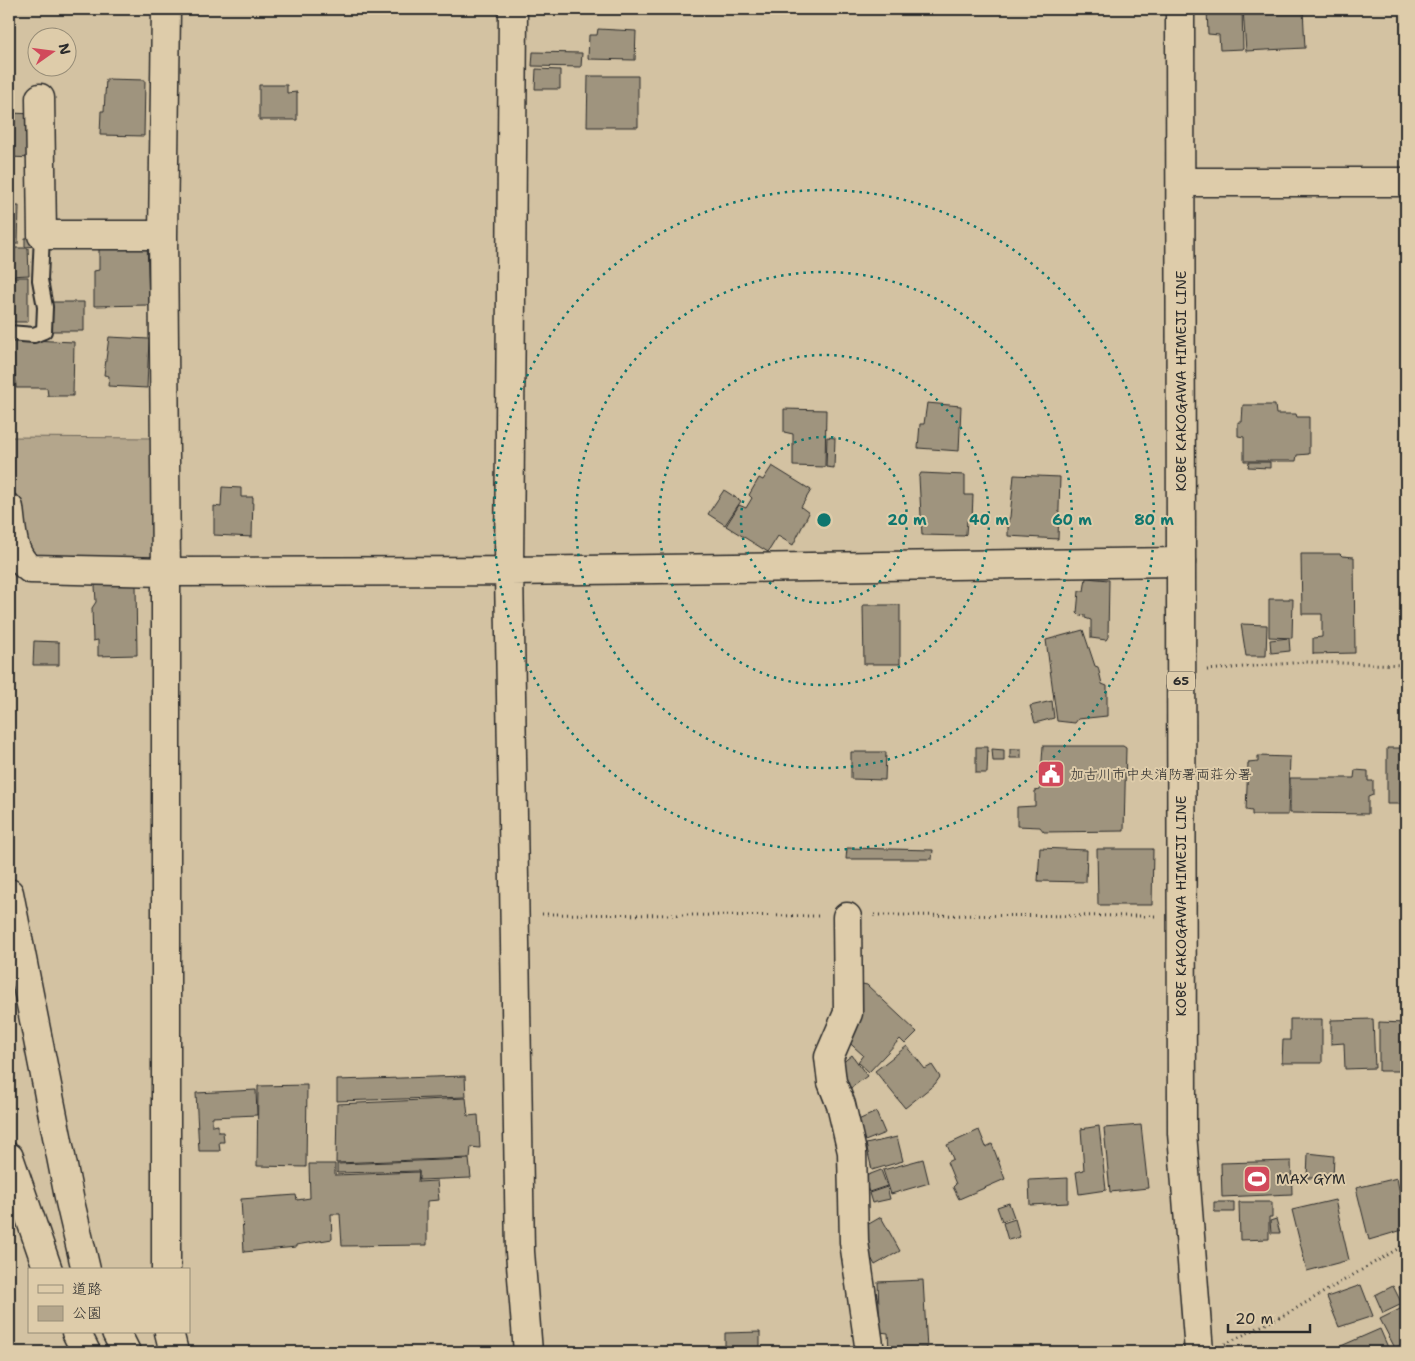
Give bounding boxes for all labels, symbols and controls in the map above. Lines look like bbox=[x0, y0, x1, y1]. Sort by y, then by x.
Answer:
north arrow bbox=[28, 28, 78, 78]
text: N bbox=[55, 41, 75, 56]
street label: KOBE KAKOGAWA HIMEJI LINE bbox=[1172, 270, 1190, 492]
text: 20 m bbox=[887, 510, 927, 530]
text: 40 m bbox=[969, 510, 1009, 530]
text: 60 m bbox=[1052, 510, 1092, 530]
text: 80 m bbox=[1134, 510, 1174, 530]
centre of rings bbox=[815, 511, 833, 529]
road number: 65 bbox=[1167, 671, 1195, 690]
public building icon: 加古川市中央消防署両荘分署 bbox=[1036, 759, 1066, 789]
place label: 加古川市中央消防署両荘分署 bbox=[1070, 765, 1252, 783]
street label: KOBE KAKOGAWA HIMEJI LINE bbox=[1172, 795, 1190, 1017]
sports icon: MAX GYM bbox=[1242, 1164, 1272, 1194]
place label: MAX GYM bbox=[1276, 1170, 1346, 1188]
legend bbox=[28, 1268, 190, 1334]
text: 道路 bbox=[72, 1279, 102, 1299]
scale bar bbox=[1228, 1301, 1310, 1333]
text: 公園 bbox=[72, 1303, 102, 1323]
text: 20 m bbox=[1235, 1309, 1274, 1329]

